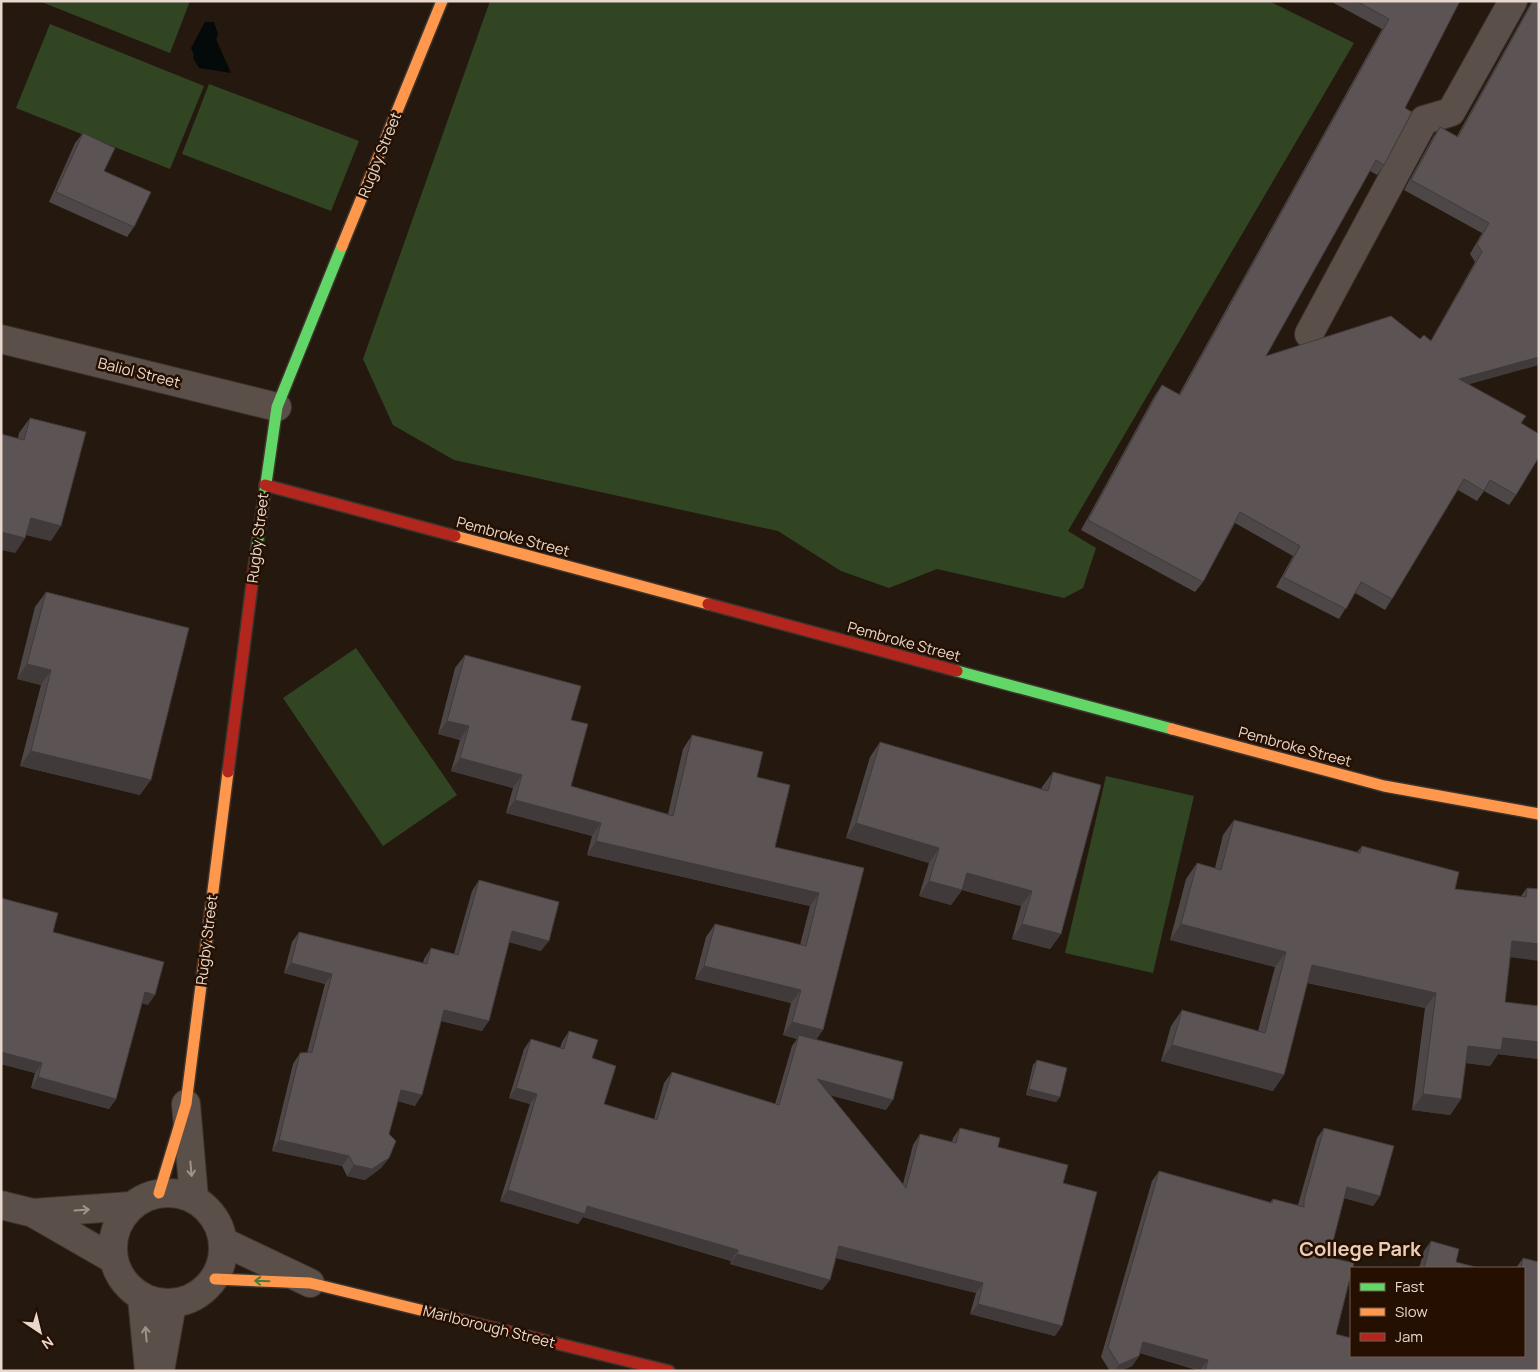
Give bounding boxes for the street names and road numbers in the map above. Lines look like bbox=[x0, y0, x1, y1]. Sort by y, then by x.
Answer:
street label: Rugby Street bbox=[353, 109, 406, 201]
street label: Baliol Street bbox=[96, 352, 182, 393]
street label: Rugby Street bbox=[242, 492, 273, 584]
street label: Pembroke Street bbox=[454, 511, 572, 562]
street label: Pembroke Street bbox=[845, 616, 963, 667]
street label: Pembroke Street bbox=[1236, 721, 1354, 772]
street label: Rugby Street bbox=[191, 894, 222, 986]
street label: Marlborough Street bbox=[421, 1300, 557, 1353]

